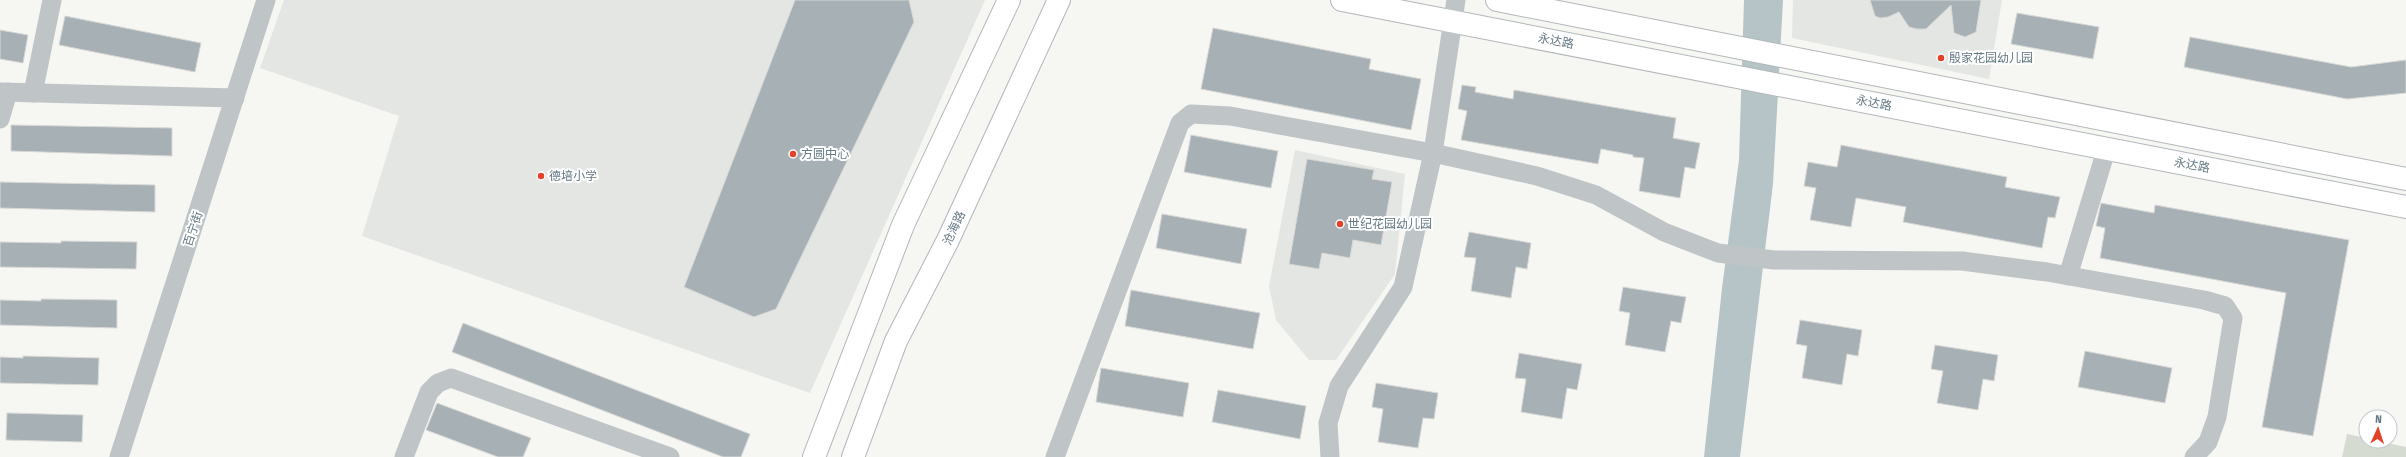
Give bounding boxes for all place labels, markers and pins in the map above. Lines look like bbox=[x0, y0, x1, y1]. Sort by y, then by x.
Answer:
place label: 殷家花园幼儿园 bbox=[1949, 51, 2033, 65]
marker: 殷家花园幼儿园 bbox=[1936, 53, 1946, 63]
place label: 方圆中心 bbox=[801, 147, 849, 161]
marker: 方圆中心 bbox=[788, 149, 798, 159]
place label: 德培小学 bbox=[549, 169, 597, 183]
marker: 德培小学 bbox=[536, 171, 546, 181]
place label: 世纪花园幼儿园 bbox=[1348, 217, 1432, 231]
marker: 世纪花园幼儿园 bbox=[1335, 219, 1345, 229]

